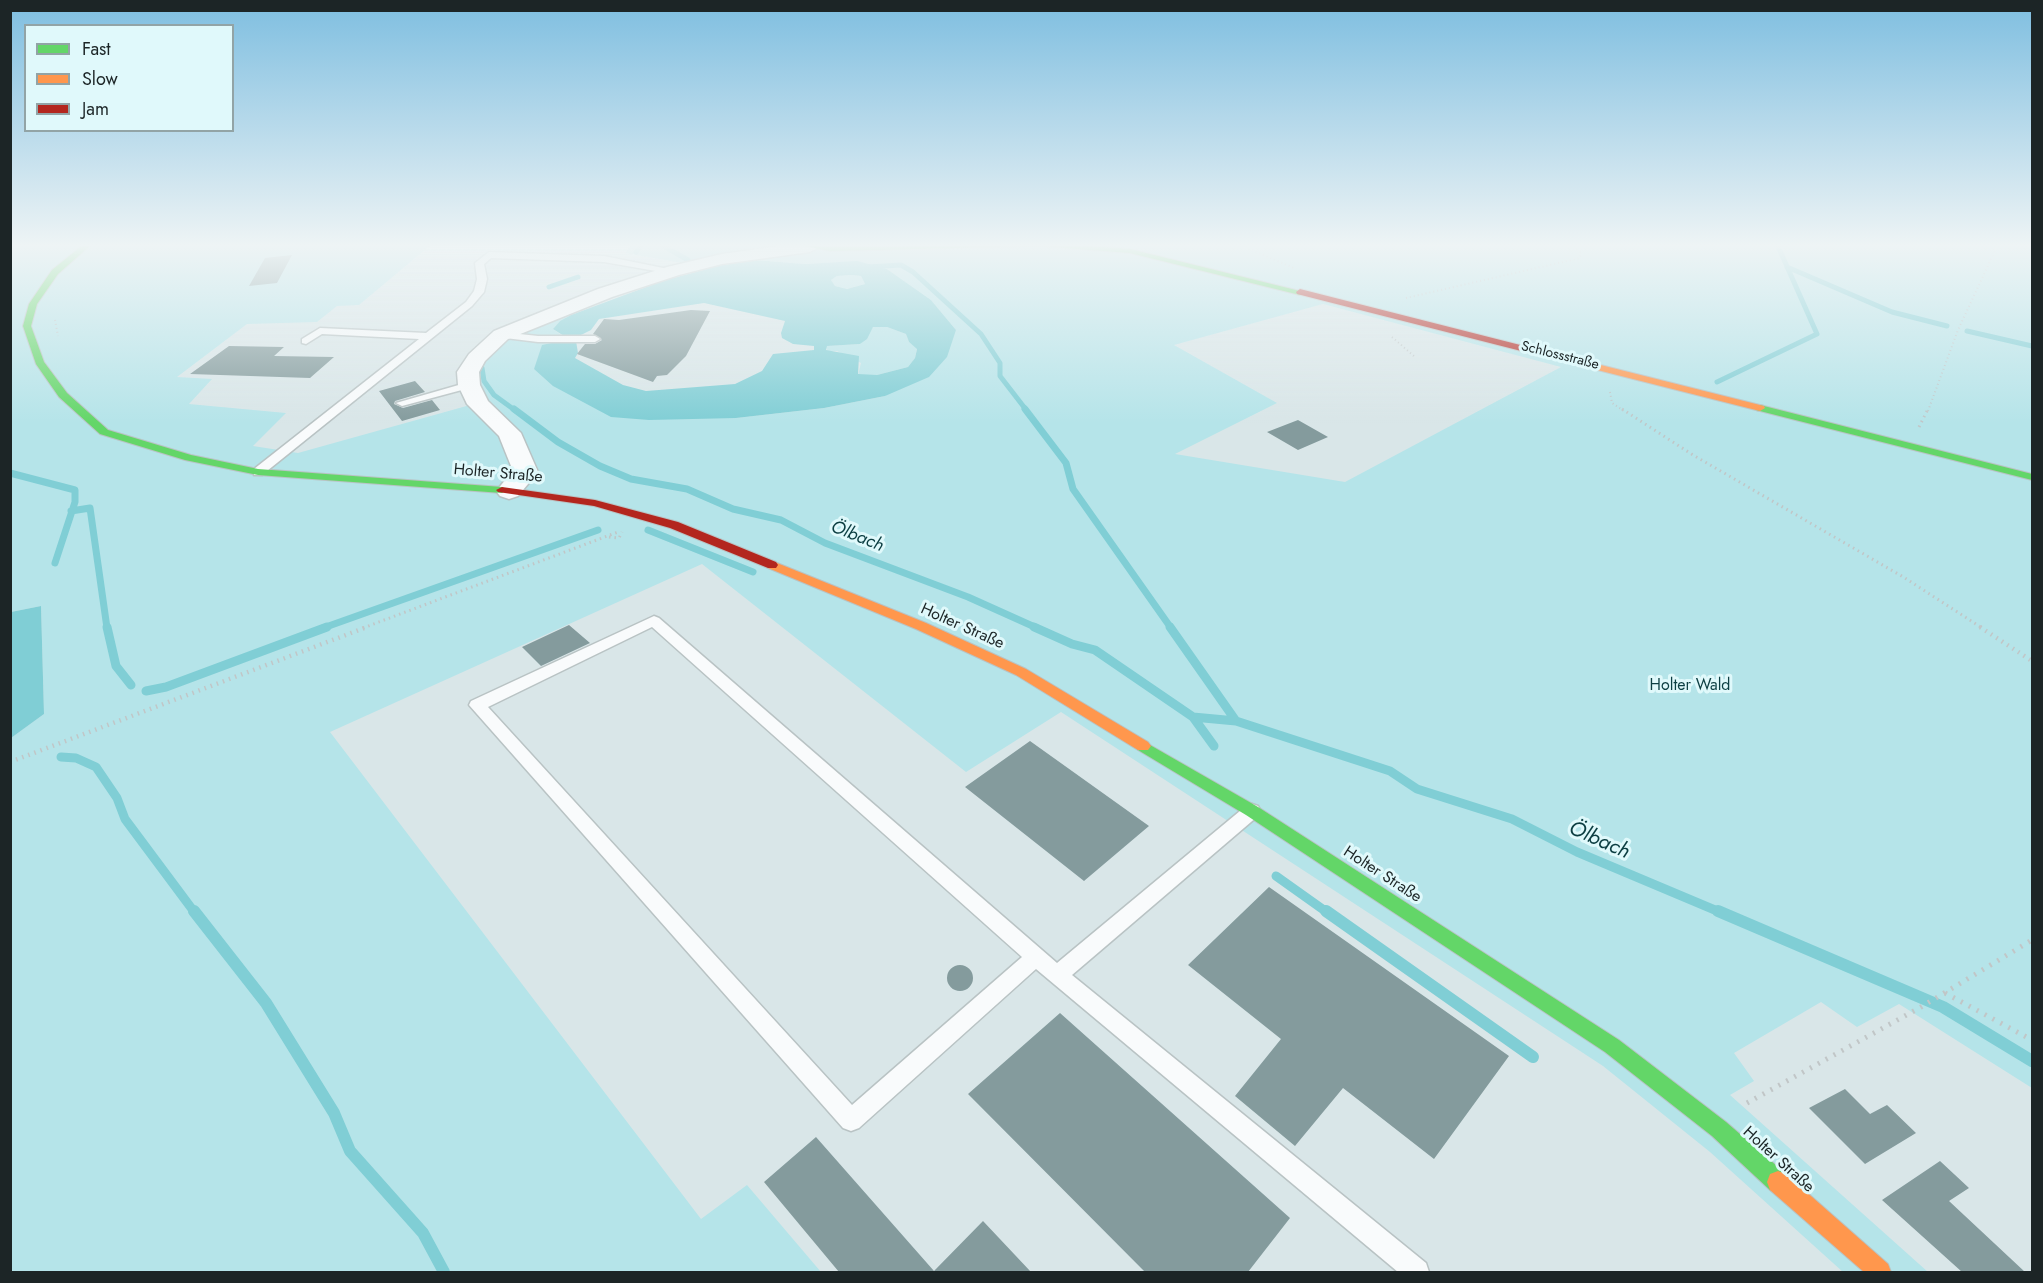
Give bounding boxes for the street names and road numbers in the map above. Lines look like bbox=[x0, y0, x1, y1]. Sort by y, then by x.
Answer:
street label: Schlossstraße bbox=[1519, 338, 1601, 374]
street label: Holter Straße bbox=[453, 461, 543, 487]
street label: Holter Straße bbox=[917, 600, 1007, 654]
street label: Holter Straße bbox=[1339, 843, 1425, 907]
street label: Holter Straße bbox=[1738, 1123, 1818, 1197]

